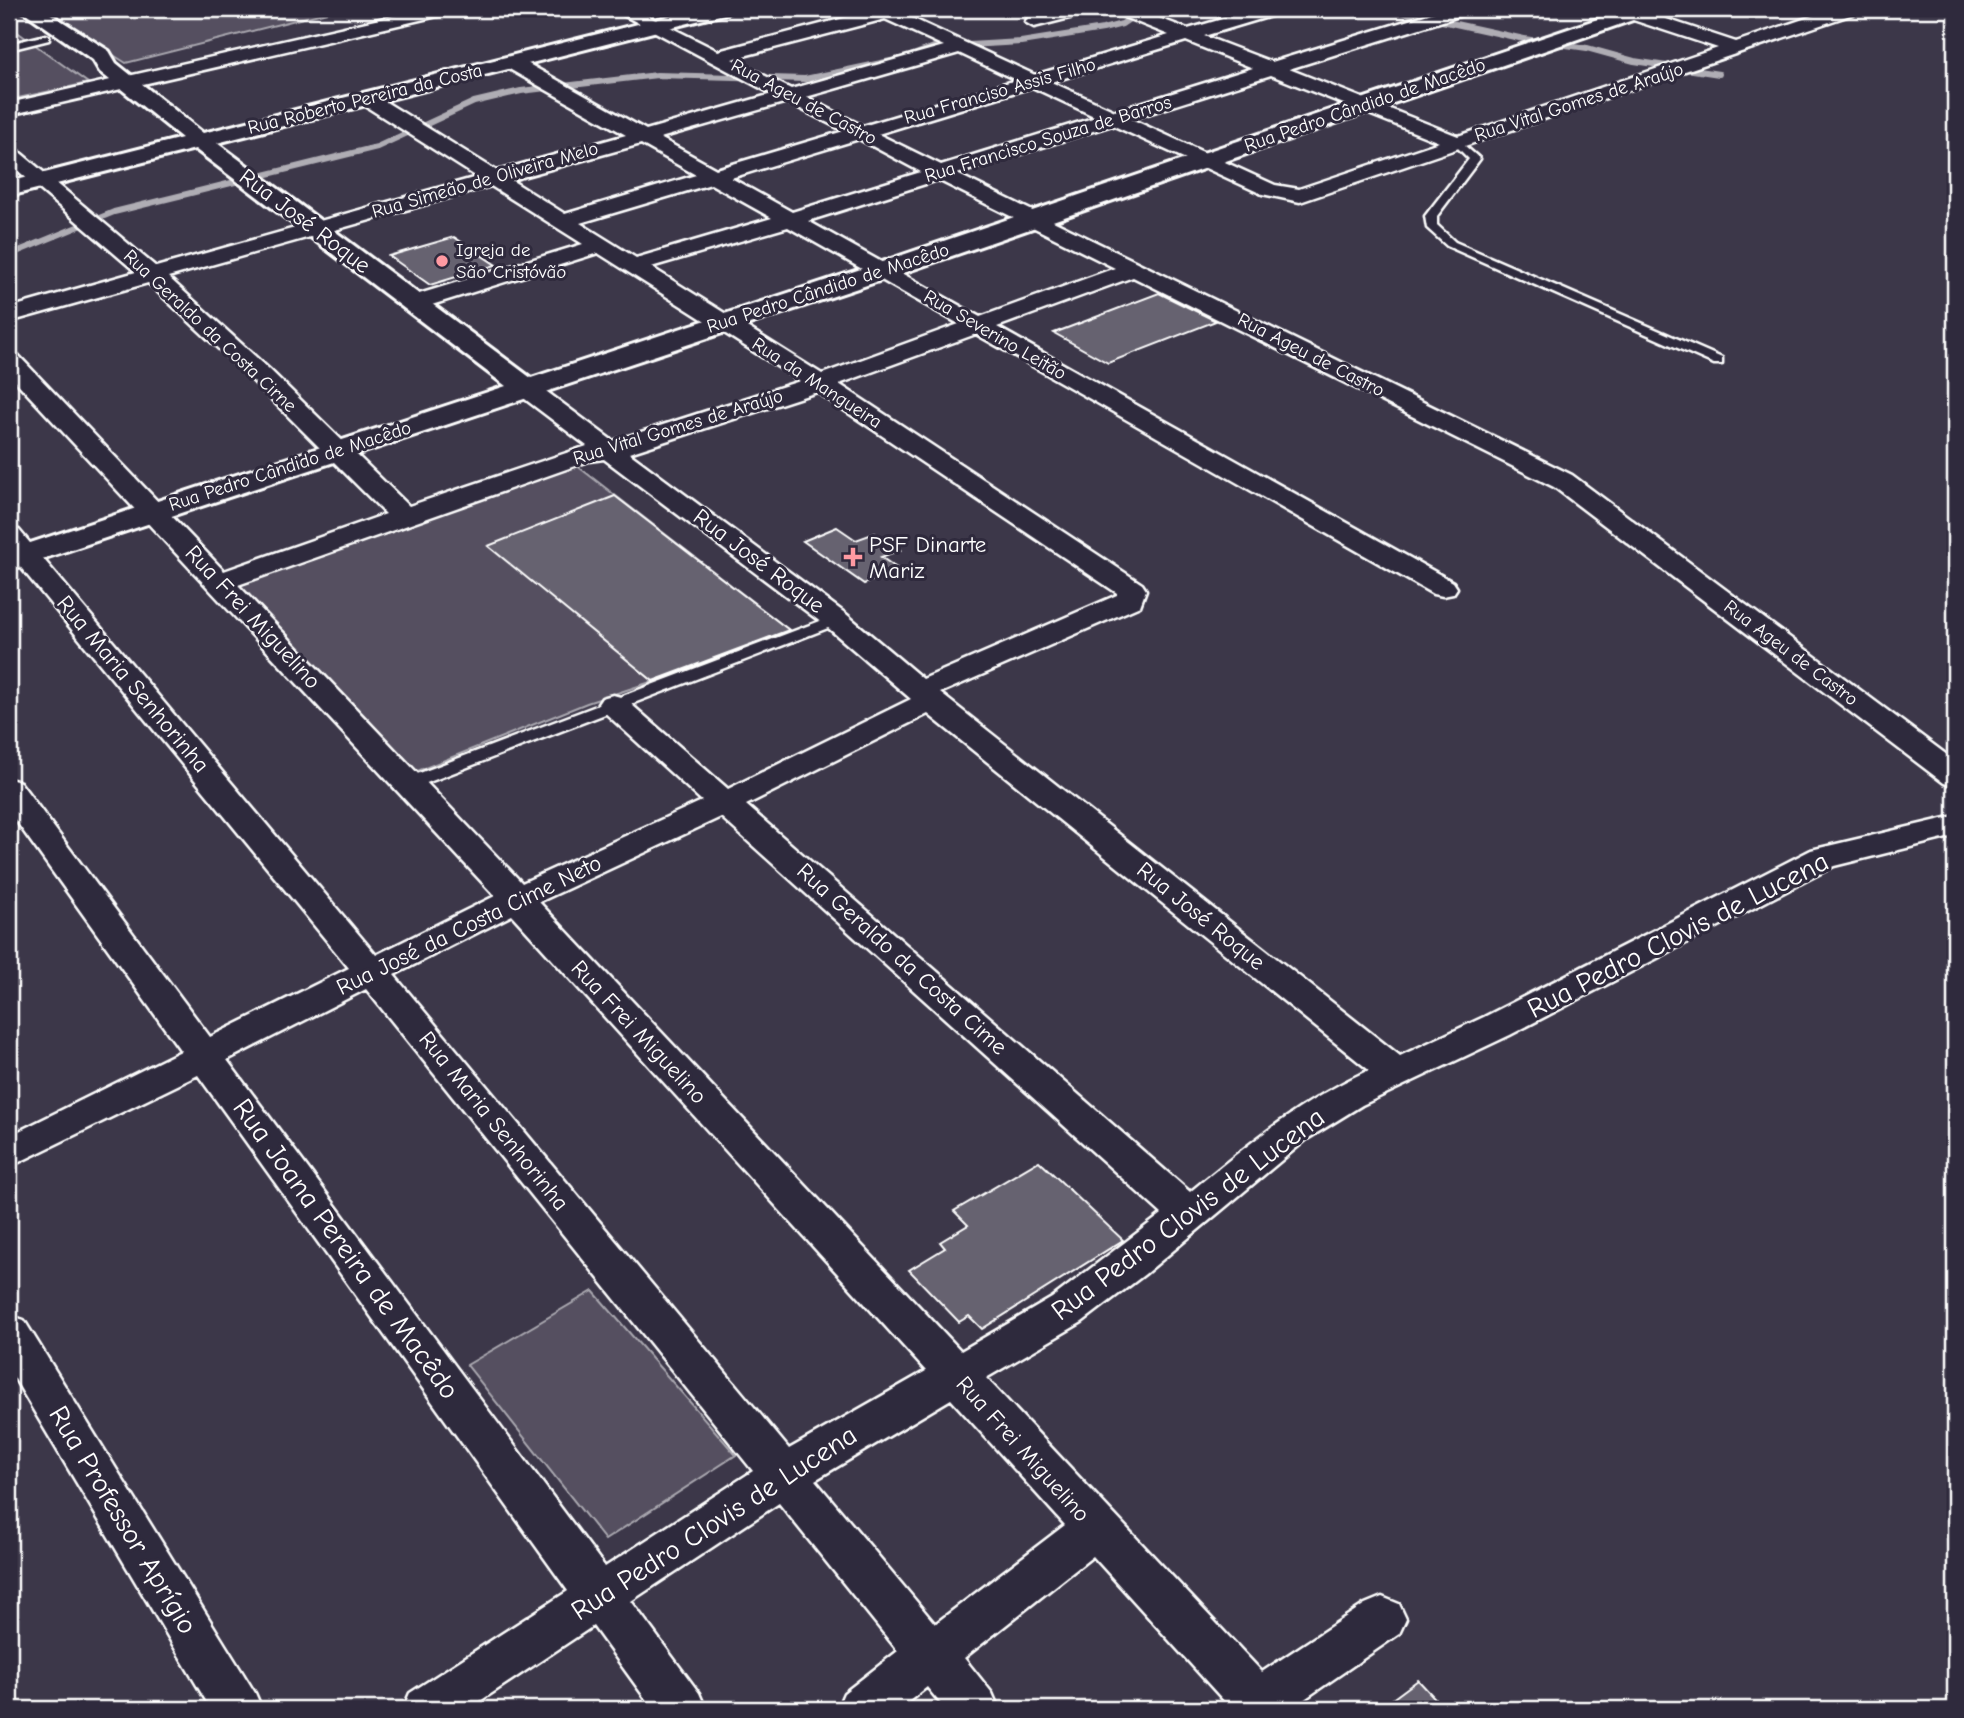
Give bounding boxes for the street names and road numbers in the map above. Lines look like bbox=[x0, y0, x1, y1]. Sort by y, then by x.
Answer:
street label: Rua Franciso Assis Filho bbox=[902, 53, 1098, 129]
street label: Rua Pedro Cândido de Macêdo bbox=[1242, 53, 1488, 157]
street label: Rua Ageu de Castro bbox=[727, 54, 881, 150]
street label: Rua Vital Gomes de Araújo bbox=[1472, 58, 1686, 146]
street label: Rua Roberto Pereira da Costa bbox=[245, 59, 485, 139]
street label: Rua Francisco Souza de Barros bbox=[922, 91, 1174, 187]
street label: Rua Simeão de Oliveira Melo bbox=[369, 137, 601, 223]
street label: Rua José Roque bbox=[234, 163, 376, 279]
street label: Rua Pedro Cândido de Macêdo bbox=[704, 238, 952, 338]
street label: Rua Geraldo da Costa Cirne bbox=[119, 245, 301, 417]
street label: Rua Severino Leitão bbox=[920, 285, 1070, 385]
street label: Rua Ageu de Castro bbox=[1234, 308, 1388, 402]
street label: Rua da Mangueira bbox=[748, 333, 886, 433]
street label: Rua Vital Gomes de Araújo bbox=[570, 385, 786, 469]
street label: Rua Pedro Cândido de Macêdo bbox=[166, 416, 414, 516]
street label: Rua José Roque bbox=[688, 503, 830, 619]
street label: Rua Frei Miguelino bbox=[180, 540, 326, 694]
street label: Rua Maria Senhorinha bbox=[51, 590, 215, 778]
street label: Rua Ageu de Castro bbox=[1720, 596, 1862, 710]
street label: Rua Pedro Clovis de Lucena bbox=[1522, 845, 1834, 1025]
street label: Rua José da Costa Cime Neto bbox=[332, 849, 606, 1001]
street label: Rua José Roque bbox=[1132, 856, 1270, 976]
street label: Rua Geraldo da Costa Cime bbox=[791, 857, 1013, 1061]
street label: Rua Frei Miguelino bbox=[566, 955, 712, 1109]
street label: Rua Maria Senhorinha bbox=[413, 1026, 575, 1216]
street label: Rua Joana Pereira de Macêdo bbox=[226, 1093, 466, 1405]
street label: Rua Pedro Clovis de Lucena bbox=[1045, 1101, 1331, 1327]
street label: Rua Frei Miguelino bbox=[951, 1371, 1095, 1527]
street label: Rua Professor Aprígio bbox=[42, 1400, 204, 1640]
street label: Rua Pedro Clovis de Lucena bbox=[565, 1419, 863, 1627]

